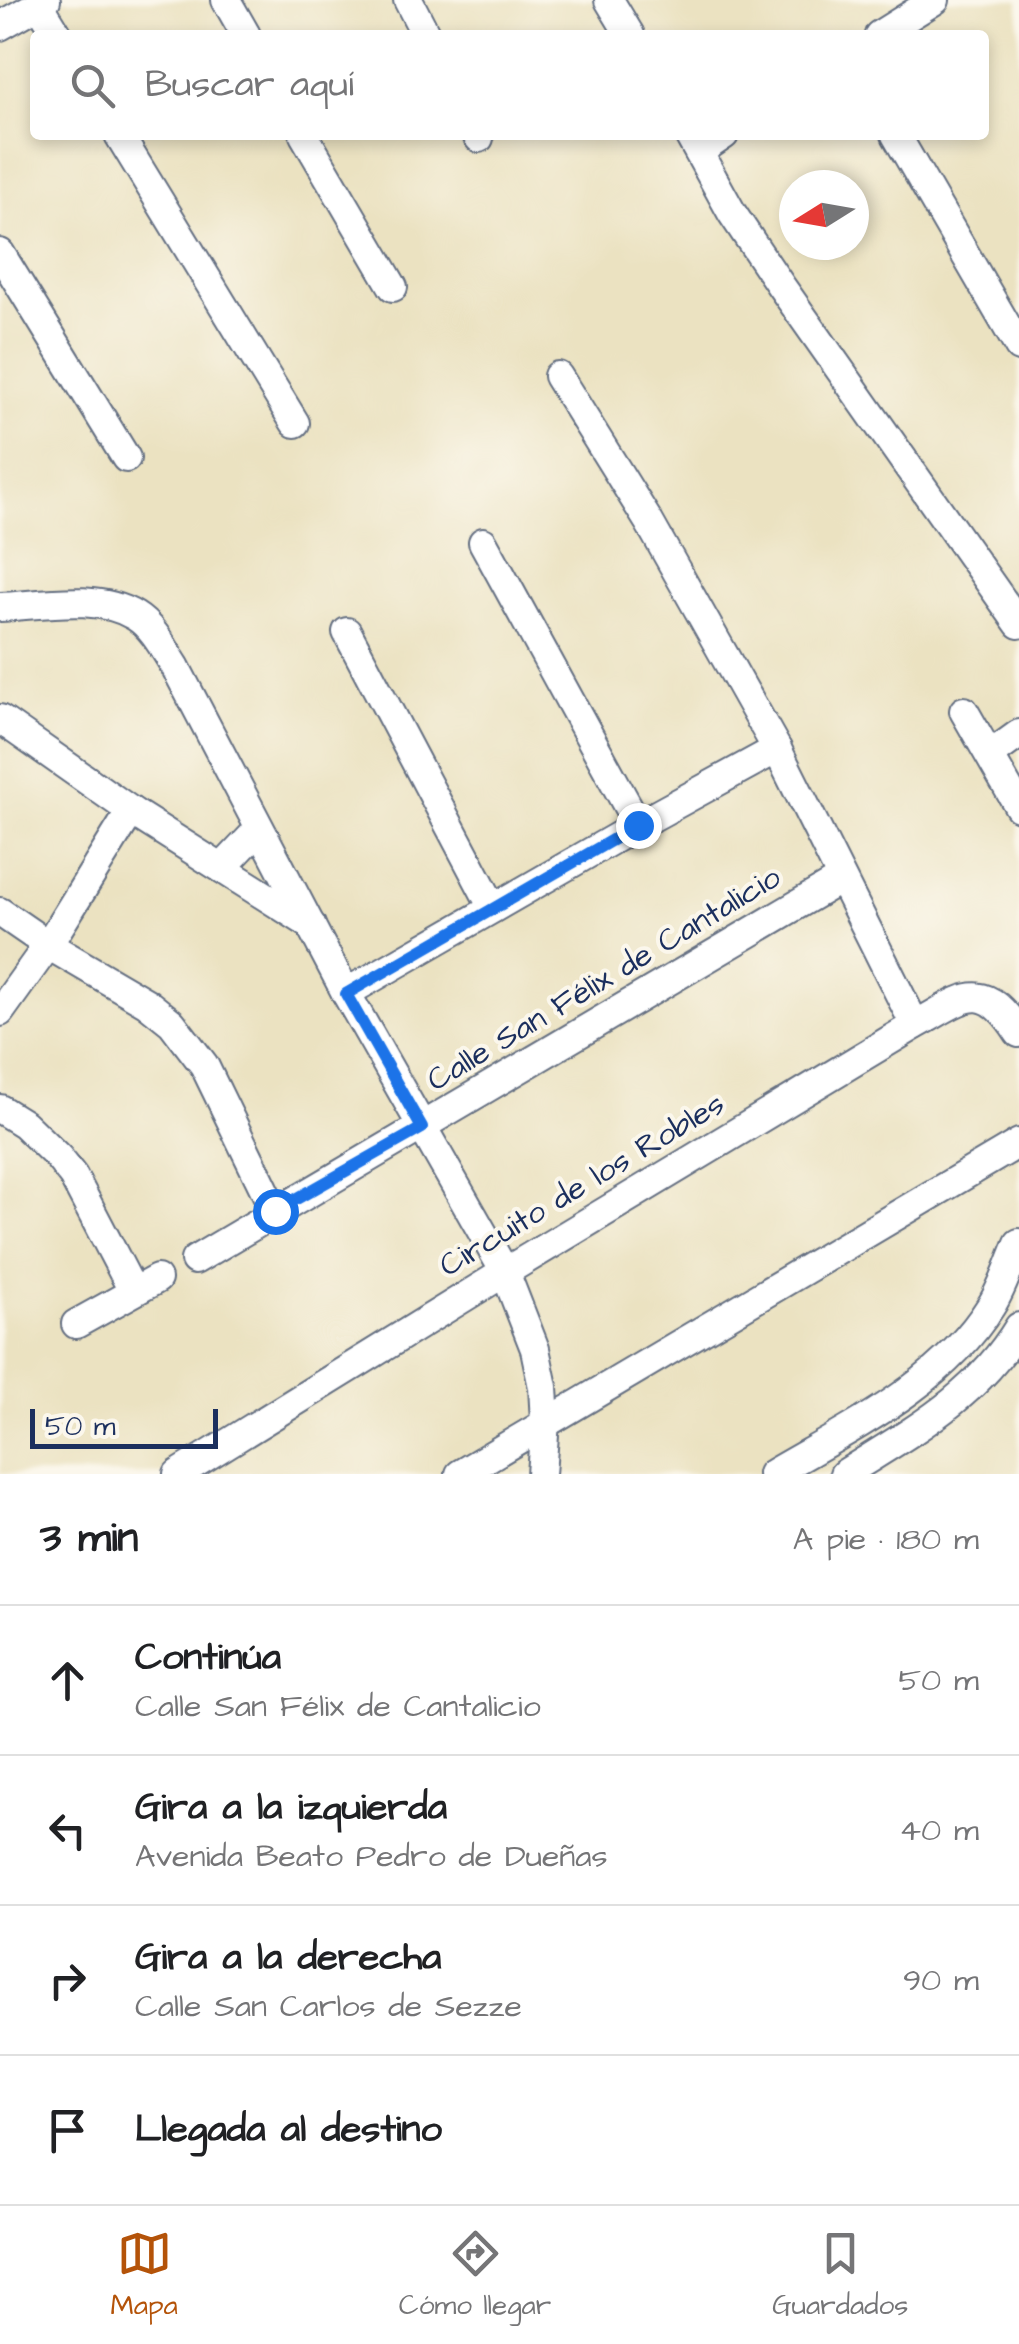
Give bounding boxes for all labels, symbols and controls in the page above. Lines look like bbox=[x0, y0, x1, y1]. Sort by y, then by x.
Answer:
search box bbox=[30, 30, 989, 140]
icon: search bbox=[65, 58, 120, 113]
text: Buscar aquí bbox=[145, 59, 354, 111]
north arrow bbox=[779, 170, 869, 260]
route end bbox=[616, 803, 662, 849]
street label: Calle San Félix de Cantalicio bbox=[419, 855, 789, 1103]
street label: Circuito de los Robles bbox=[431, 1082, 733, 1288]
route start bbox=[253, 1189, 299, 1235]
scale bar bbox=[30, 1404, 218, 1448]
text: 50 m bbox=[45, 1407, 116, 1446]
text: 3 min bbox=[40, 1510, 138, 1568]
text: A pie · 180 m bbox=[793, 1517, 979, 1562]
text: Continúa bbox=[135, 1632, 281, 1684]
icon: ahead bbox=[40, 1653, 95, 1708]
text: 50 m bbox=[898, 1658, 979, 1703]
text: Calle San Félix de Cantalicio bbox=[135, 1684, 541, 1729]
text: Gira a la izquierda bbox=[135, 1782, 447, 1834]
icon: left bbox=[40, 1803, 95, 1858]
text: 40 m bbox=[899, 1808, 979, 1853]
text: Avenida Beato Pedro de Dueñas bbox=[135, 1834, 608, 1879]
text: Gira a la derecha bbox=[135, 1932, 441, 1984]
icon: right bbox=[40, 1953, 95, 2008]
text: 90 m bbox=[903, 1958, 979, 2003]
text: Calle San Carlos de Sezze bbox=[135, 1984, 522, 2029]
icon: arrive bbox=[40, 2103, 95, 2158]
text: Llegada al destino bbox=[135, 2104, 442, 2156]
tab: Mapa bbox=[111, 2226, 178, 2325]
tab: Cómo llegar bbox=[399, 2226, 551, 2325]
tab: Guardados bbox=[772, 2226, 908, 2325]

